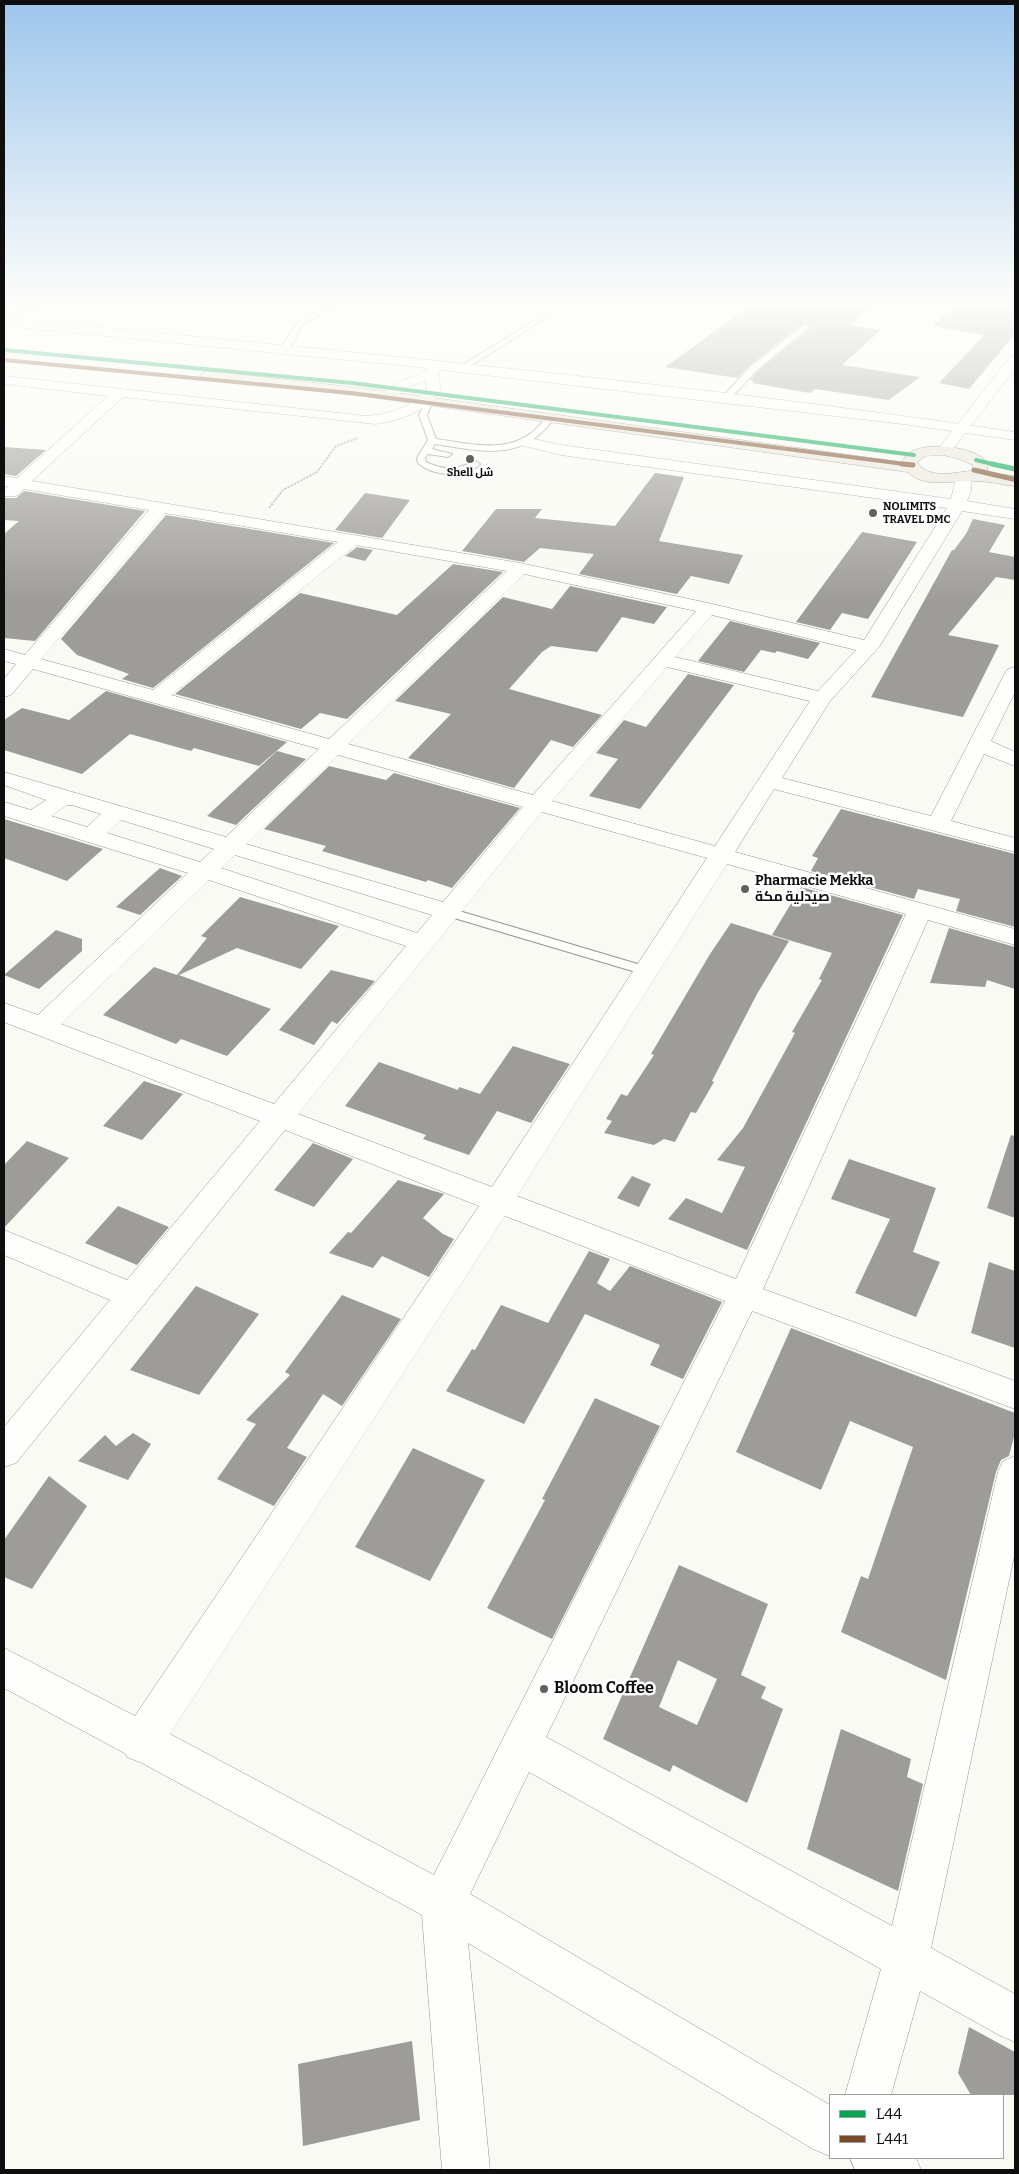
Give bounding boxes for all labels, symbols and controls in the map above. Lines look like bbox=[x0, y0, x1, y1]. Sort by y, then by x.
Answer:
marker: Shell شل bbox=[464, 453, 476, 465]
place label: Shell شل bbox=[447, 466, 493, 480]
place label: NOLIMITS TRAVEL DMC bbox=[883, 500, 951, 526]
marker: NOLIMITS TRAVEL DMC bbox=[867, 507, 879, 519]
place label: Pharmacie Mekka صيدلية مكة bbox=[755, 873, 873, 906]
marker: Pharmacie Mekka صيدلية مكة bbox=[739, 883, 751, 895]
place label: Bloom Coffee bbox=[554, 1679, 654, 1699]
marker: Bloom Coffee bbox=[538, 1683, 550, 1695]
legend bbox=[829, 2094, 1004, 2159]
text: L44 bbox=[876, 2105, 902, 2123]
text: L441 bbox=[876, 2130, 908, 2148]

